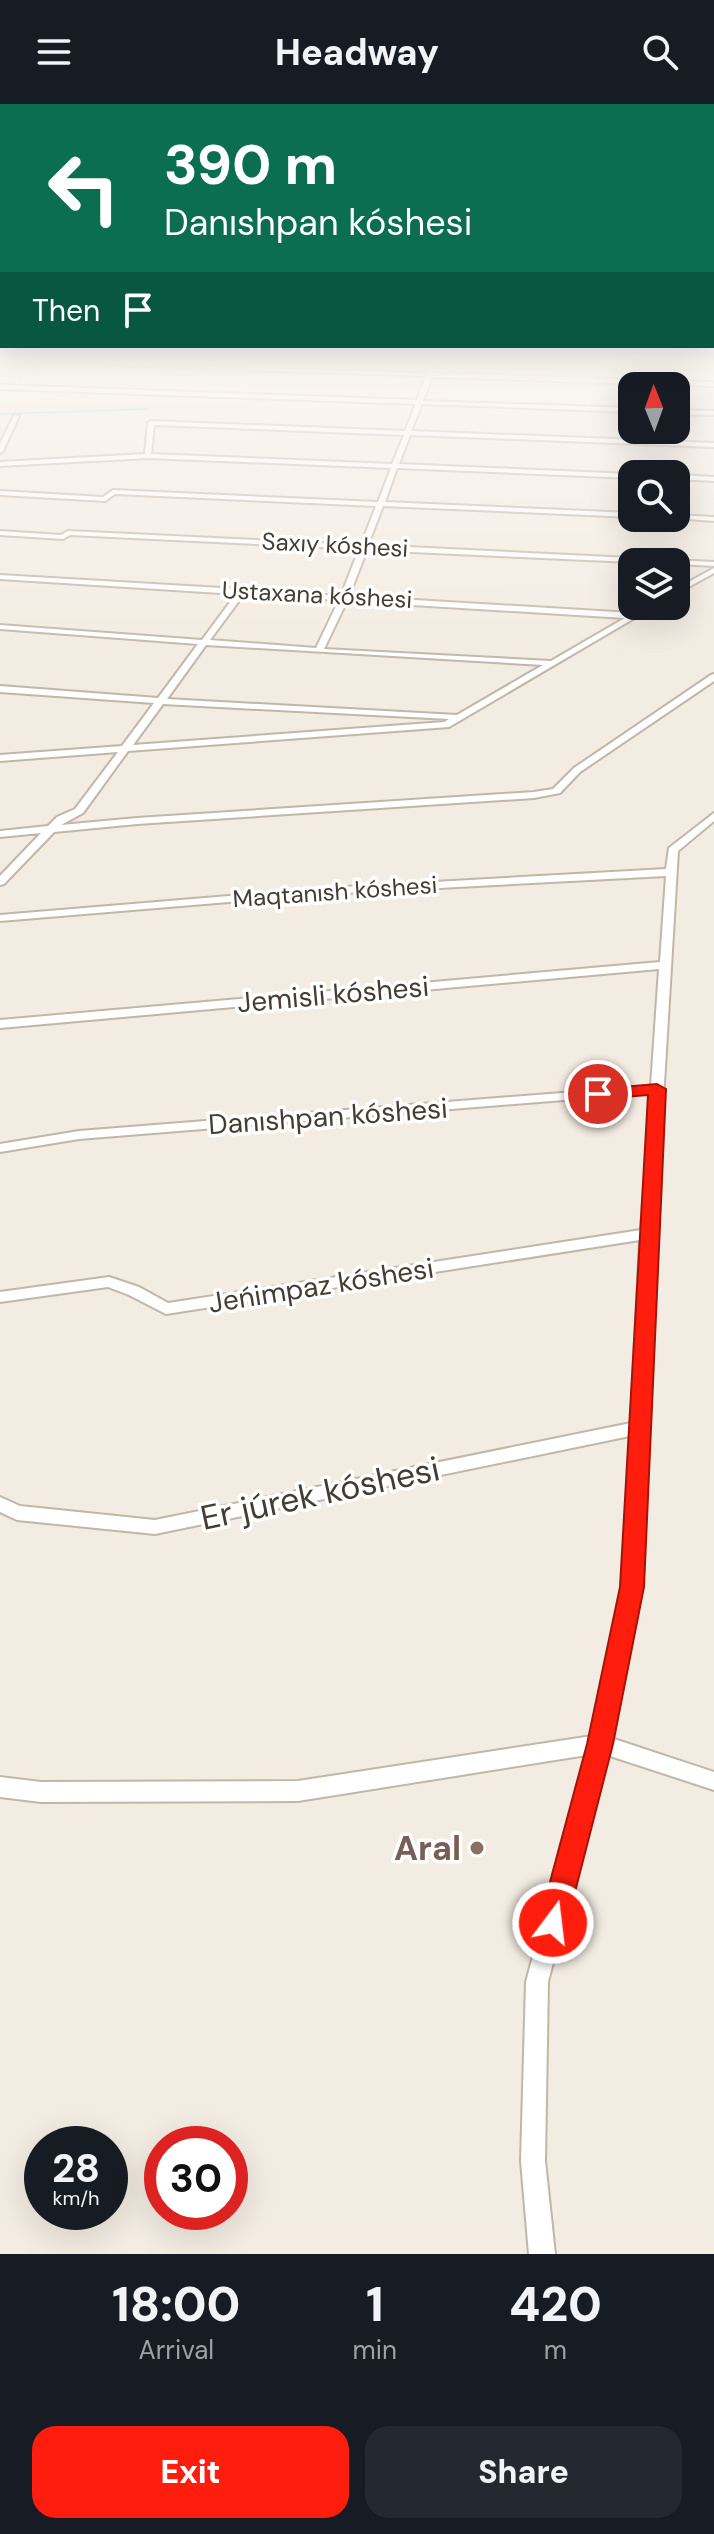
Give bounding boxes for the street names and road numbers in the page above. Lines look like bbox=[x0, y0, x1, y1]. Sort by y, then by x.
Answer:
street label: Saxıy kóshesi bbox=[261, 525, 409, 564]
street label: Ustaxana kóshesi bbox=[221, 574, 413, 615]
street label: Maqtanısh kóshesi bbox=[232, 869, 438, 914]
street label: Jemisli kóshesi bbox=[235, 968, 431, 1021]
street label: Danıshpan kóshesi bbox=[207, 1090, 449, 1143]
street label: Jeńimpaz kóshesi bbox=[206, 1249, 436, 1322]
street label: Er júrek kóshesi bbox=[196, 1446, 444, 1541]

